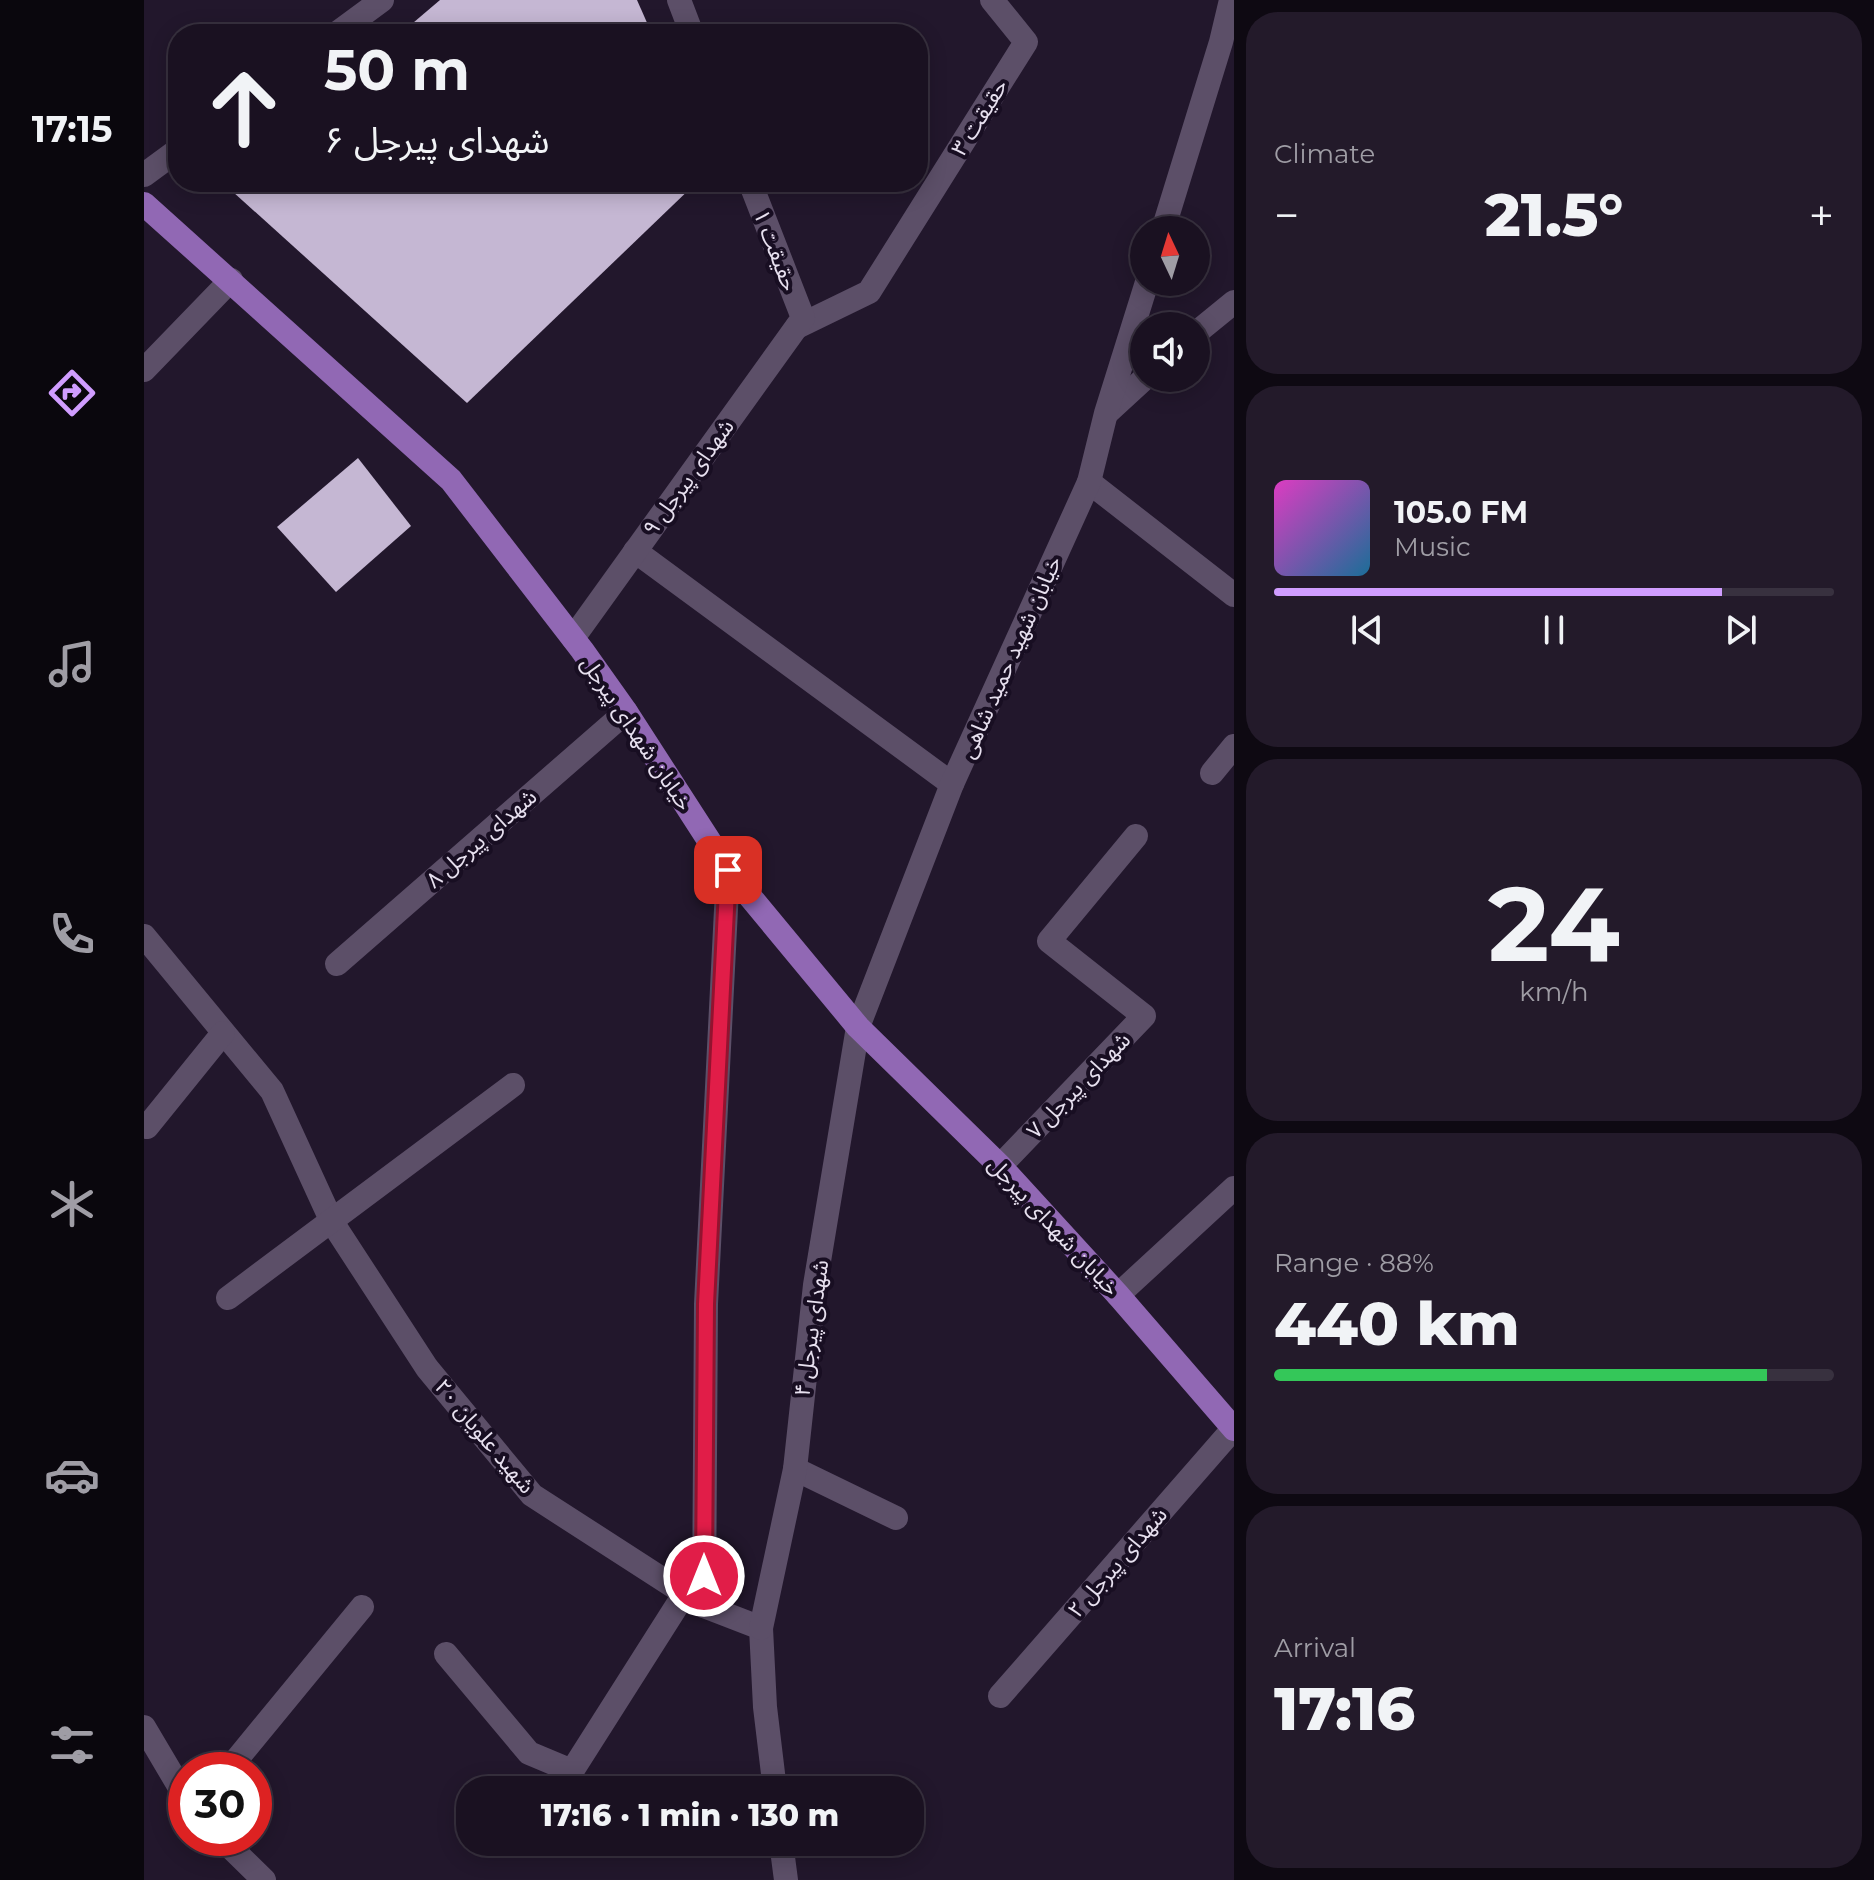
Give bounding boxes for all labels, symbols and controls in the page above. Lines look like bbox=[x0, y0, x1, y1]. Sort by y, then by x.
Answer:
text: 50 m bbox=[324, 36, 470, 104]
icon: ahead bbox=[192, 56, 296, 160]
street label: حقیقت ۳ bbox=[945, 74, 1014, 161]
text: 17:15 bbox=[32, 107, 112, 151]
text: شهدای پیرجل ۶ bbox=[324, 118, 550, 162]
text: Climate bbox=[1274, 138, 1375, 170]
text: 21.5° bbox=[1485, 178, 1623, 251]
text: − bbox=[1274, 188, 1299, 242]
text: + bbox=[1809, 188, 1834, 242]
street label: حقیقت ۱ bbox=[748, 205, 803, 295]
north arrow bbox=[1130, 216, 1210, 296]
map controls bbox=[1130, 216, 1210, 392]
button: sound bbox=[1130, 312, 1210, 392]
icon: directions bbox=[44, 365, 100, 421]
street label: شهدای پیرجل ۹ bbox=[637, 414, 741, 542]
text: 105.0 FM bbox=[1394, 494, 1528, 531]
text: Music bbox=[1394, 531, 1471, 563]
street label: خیابان شهید حمید شاهی bbox=[954, 552, 1067, 763]
icon: previous bbox=[1345, 608, 1389, 652]
icon: pause bbox=[1532, 608, 1576, 652]
icon: next bbox=[1719, 608, 1763, 652]
icon: music bbox=[44, 636, 100, 692]
street label: خیابان شهدای پیرجل bbox=[574, 651, 698, 816]
street label: شهدای پیرجل ۸ bbox=[420, 783, 543, 895]
pin bbox=[694, 836, 762, 904]
icon: arrive bbox=[706, 848, 750, 892]
text: 24 bbox=[1488, 860, 1620, 987]
icon: phone bbox=[44, 906, 100, 962]
text: km/h bbox=[1519, 976, 1589, 1008]
street label: شهدای پیرجل ۷ bbox=[1021, 1026, 1137, 1145]
street label: خیابان شهدای پیرجل bbox=[981, 1151, 1125, 1302]
icon: climate bbox=[44, 1176, 100, 1232]
text: Range · 88% bbox=[1274, 1247, 1434, 1279]
street label: شهدای پیرجل ۴ bbox=[789, 1258, 836, 1398]
text: 440 km bbox=[1274, 1287, 1520, 1360]
street label: شهید علویان ۲۰ bbox=[429, 1374, 540, 1499]
icon: car bbox=[44, 1447, 100, 1503]
street label: شهدای پیرجل ۲ bbox=[1062, 1501, 1174, 1624]
position arrow bbox=[662, 1534, 746, 1618]
text: Arrival bbox=[1274, 1632, 1356, 1664]
text: 17:16 bbox=[1274, 1672, 1415, 1745]
icon: filters bbox=[44, 1717, 100, 1773]
speed limit sign: 30 bbox=[168, 1752, 272, 1856]
text: 17:16 · 1 min · 130 m bbox=[541, 1797, 839, 1834]

